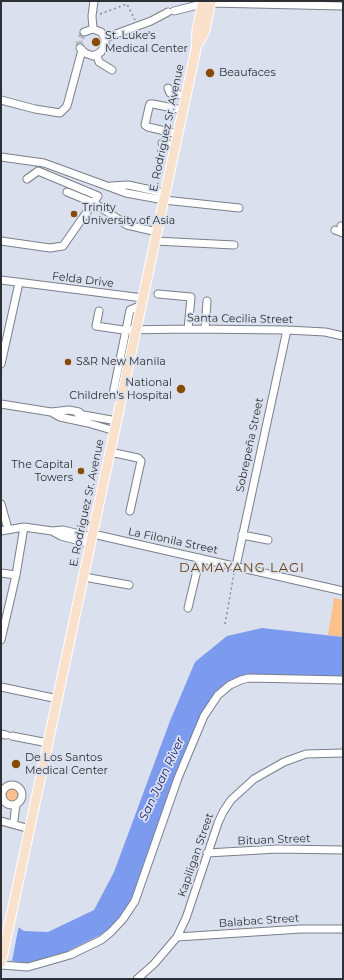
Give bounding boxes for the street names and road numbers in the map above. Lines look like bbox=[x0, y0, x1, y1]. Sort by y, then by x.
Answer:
street label: E. Rodriguez Sr. Avenue bbox=[147, 63, 187, 193]
street label: Felda Drive bbox=[51, 270, 115, 290]
street label: Santa Cecilia Street bbox=[187, 311, 293, 327]
street label: Sobrepeña Street bbox=[234, 397, 266, 493]
street label: E. Rodriguez Sr. Avenue bbox=[67, 438, 107, 568]
street label: La Filonila Street bbox=[127, 525, 219, 557]
street label: Kapiligan Street bbox=[175, 811, 217, 899]
street label: Bituan Street bbox=[237, 832, 311, 848]
street label: Balabac Street bbox=[218, 912, 300, 930]

